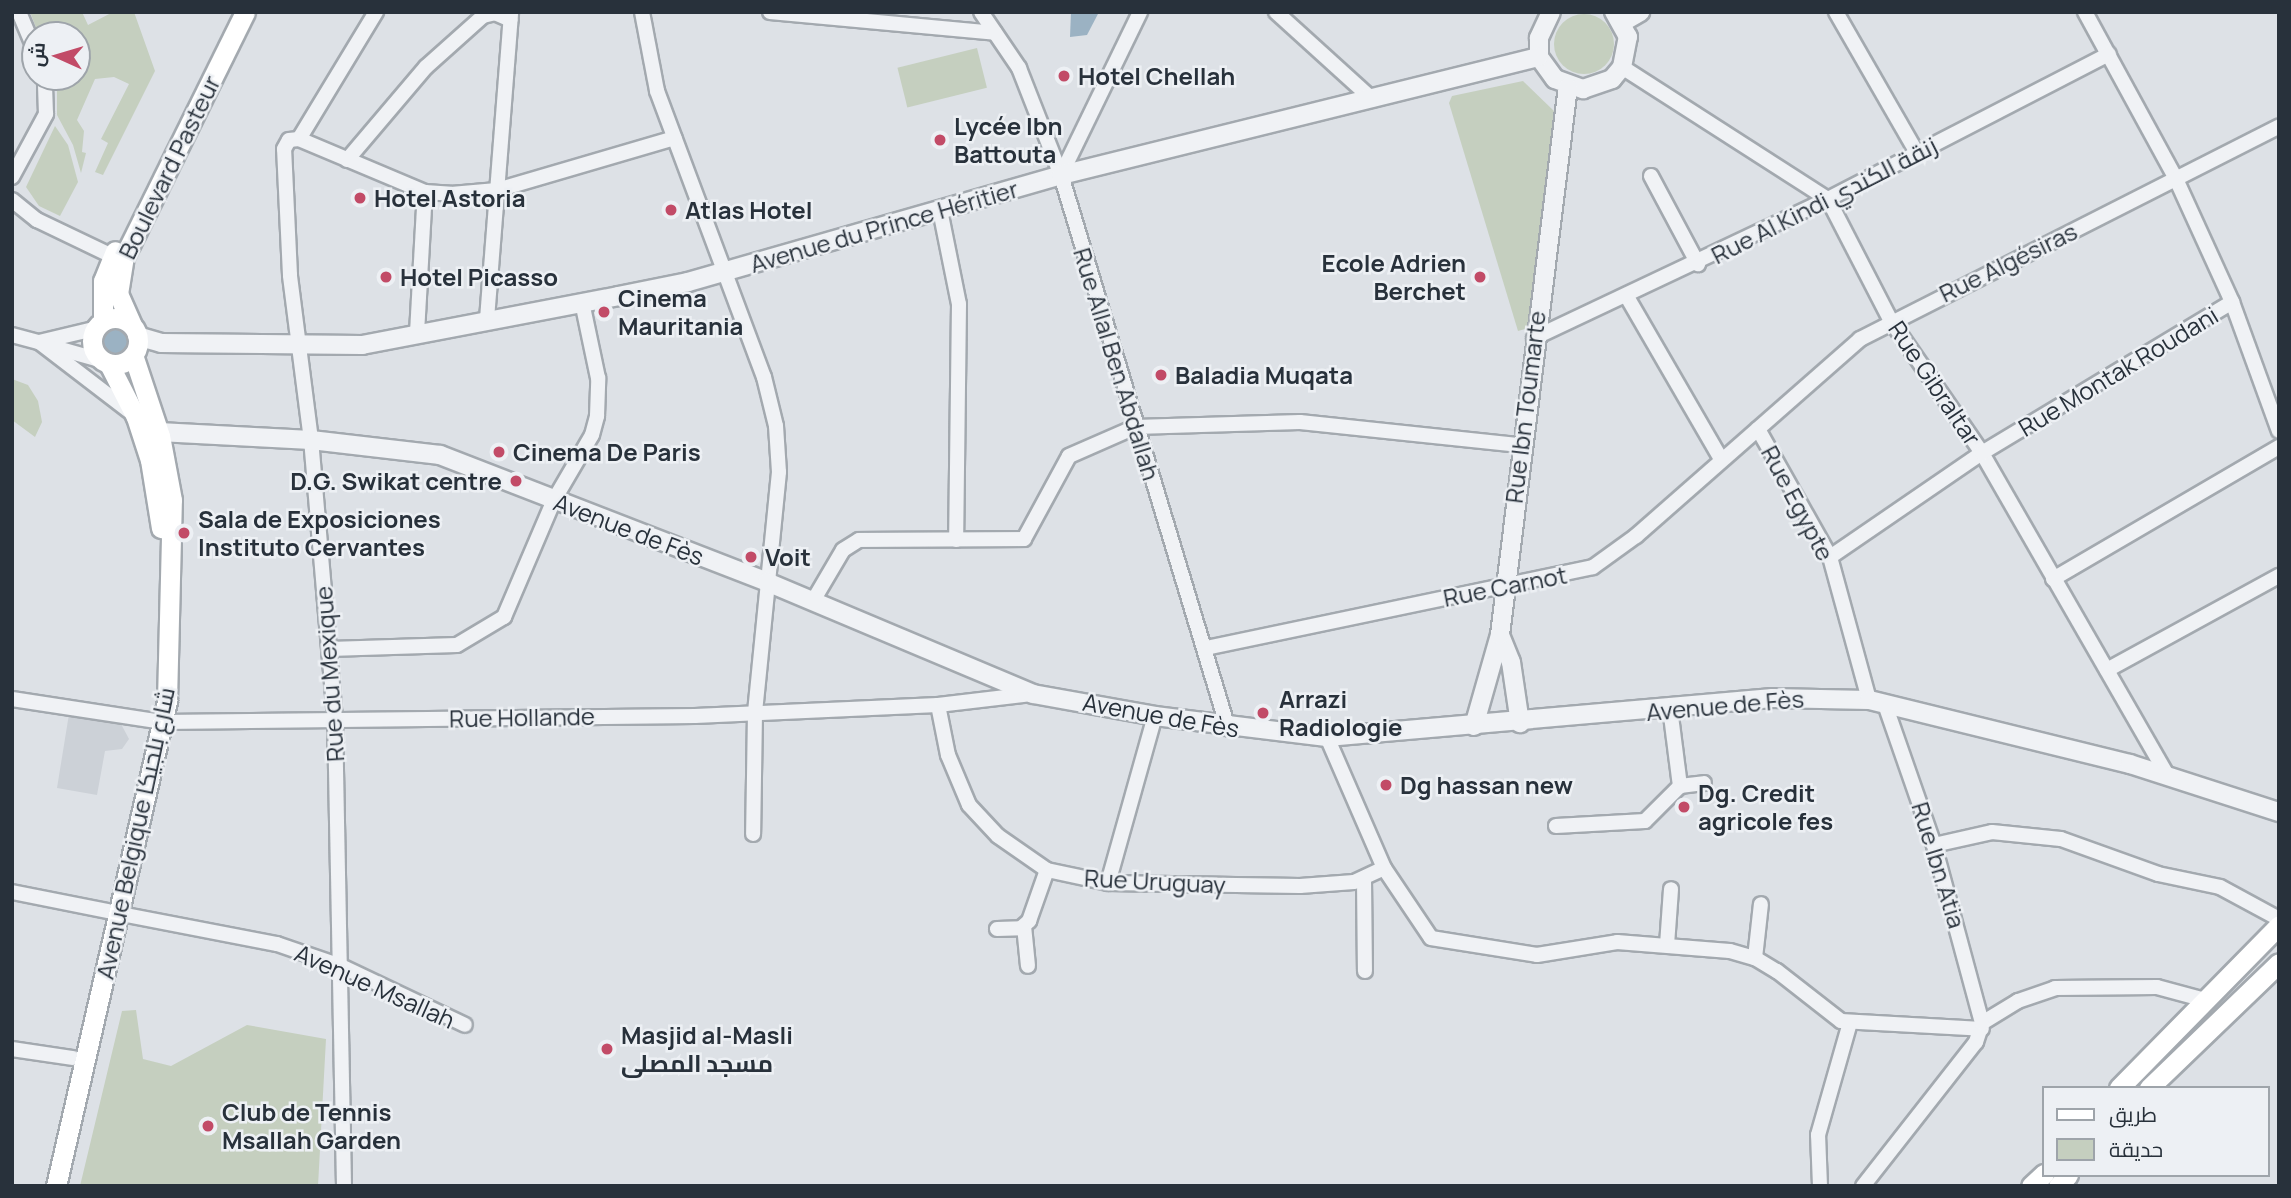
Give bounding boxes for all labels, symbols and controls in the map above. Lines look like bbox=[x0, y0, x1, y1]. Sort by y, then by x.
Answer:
north arrow bbox=[21, 21, 91, 91]
text: ش bbox=[23, 42, 51, 68]
place label: Hotel Chellah bbox=[1078, 62, 1235, 90]
marker: Hotel Chellah bbox=[1056, 68, 1072, 84]
street label: Boulevard Pasteur bbox=[112, 71, 226, 263]
place label: Lycée Ibn Battouta bbox=[954, 112, 1063, 168]
street label: Rue Al Kindi زنقة الكندي bbox=[1706, 131, 1942, 269]
marker: Lycée Ibn Battouta bbox=[932, 132, 948, 148]
street label: Avenue du Prince Héritier bbox=[747, 174, 1021, 278]
place label: Hotel Astoria bbox=[374, 184, 526, 212]
marker: Hotel Astoria bbox=[352, 190, 368, 206]
place label: Atlas Hotel bbox=[685, 196, 812, 224]
marker: Atlas Hotel bbox=[663, 202, 679, 218]
street label: Rue Algésiras bbox=[1934, 216, 2082, 308]
street label: Rue Allal Ben Abdallah bbox=[1068, 244, 1166, 484]
place label: Ecole Adrien Berchet bbox=[1321, 249, 1466, 305]
place label: Hotel Picasso bbox=[400, 263, 558, 291]
marker: Hotel Picasso bbox=[378, 269, 394, 285]
marker: Ecole Adrien Berchet bbox=[1472, 269, 1488, 285]
place label: Cinema Mauritania bbox=[618, 284, 743, 340]
street label: Rue Montak Roudani bbox=[2013, 300, 2223, 442]
marker: Cinema Mauritania bbox=[596, 304, 612, 320]
street label: Rue Ibn Toumarte bbox=[1499, 309, 1551, 505]
street label: Rue Gibraltar bbox=[1883, 315, 1987, 451]
place label: Baladia Muqata bbox=[1175, 361, 1353, 389]
marker: Baladia Muqata bbox=[1153, 367, 1169, 383]
place label: Cinema De Paris bbox=[513, 438, 701, 466]
street label: Rue Egypte bbox=[1756, 441, 1840, 565]
marker: Cinema De Paris bbox=[491, 444, 507, 460]
place label: D.G. Swikat centre bbox=[290, 467, 502, 495]
marker: D.G. Swikat centre bbox=[508, 473, 524, 489]
street label: Avenue de Fès bbox=[550, 487, 708, 571]
place label: Sala de Exposiciones Instituto Cervantes bbox=[198, 505, 441, 561]
marker: Sala de Exposiciones Instituto Cervantes bbox=[176, 525, 192, 541]
place label: Voit bbox=[765, 543, 811, 571]
marker: Voit bbox=[743, 549, 759, 565]
street label: Rue Carnot bbox=[1441, 560, 1569, 612]
street label: Rue du Mexique bbox=[308, 585, 350, 763]
street label: Avenue Belgique شارع بلجيكا bbox=[90, 684, 180, 982]
street label: Avenue de Fès bbox=[1645, 684, 1805, 726]
place label: Arrazi Radiologie bbox=[1279, 685, 1403, 741]
street label: Avenue de Fès bbox=[1081, 687, 1241, 743]
street label: Rue Hollande bbox=[449, 701, 595, 733]
marker: Arrazi Radiologie bbox=[1253, 703, 1273, 723]
place label: Dg hassan new bbox=[1400, 771, 1573, 799]
marker: Dg hassan new bbox=[1378, 777, 1394, 793]
place label: Dg. Credit agricole fes bbox=[1698, 779, 1833, 835]
street label: Rue Ibn Atia bbox=[1906, 798, 1972, 932]
marker: Dg. Credit agricole fes bbox=[1676, 799, 1692, 815]
street label: Rue Uruguay bbox=[1083, 863, 1227, 899]
street label: Avenue Msallah bbox=[291, 938, 459, 1034]
place label: Masjid al-Masli مسجد المصلى bbox=[621, 1021, 793, 1077]
marker: Masjid al-Masli مسجد المصلى bbox=[599, 1041, 615, 1057]
legend bbox=[2042, 1086, 2270, 1177]
place label: Club de Tennis Msallah Garden bbox=[222, 1098, 401, 1154]
text: طريق bbox=[2109, 1100, 2157, 1128]
marker: Club de Tennis Msallah Garden bbox=[200, 1118, 216, 1134]
text: حديقة bbox=[2109, 1135, 2163, 1163]

